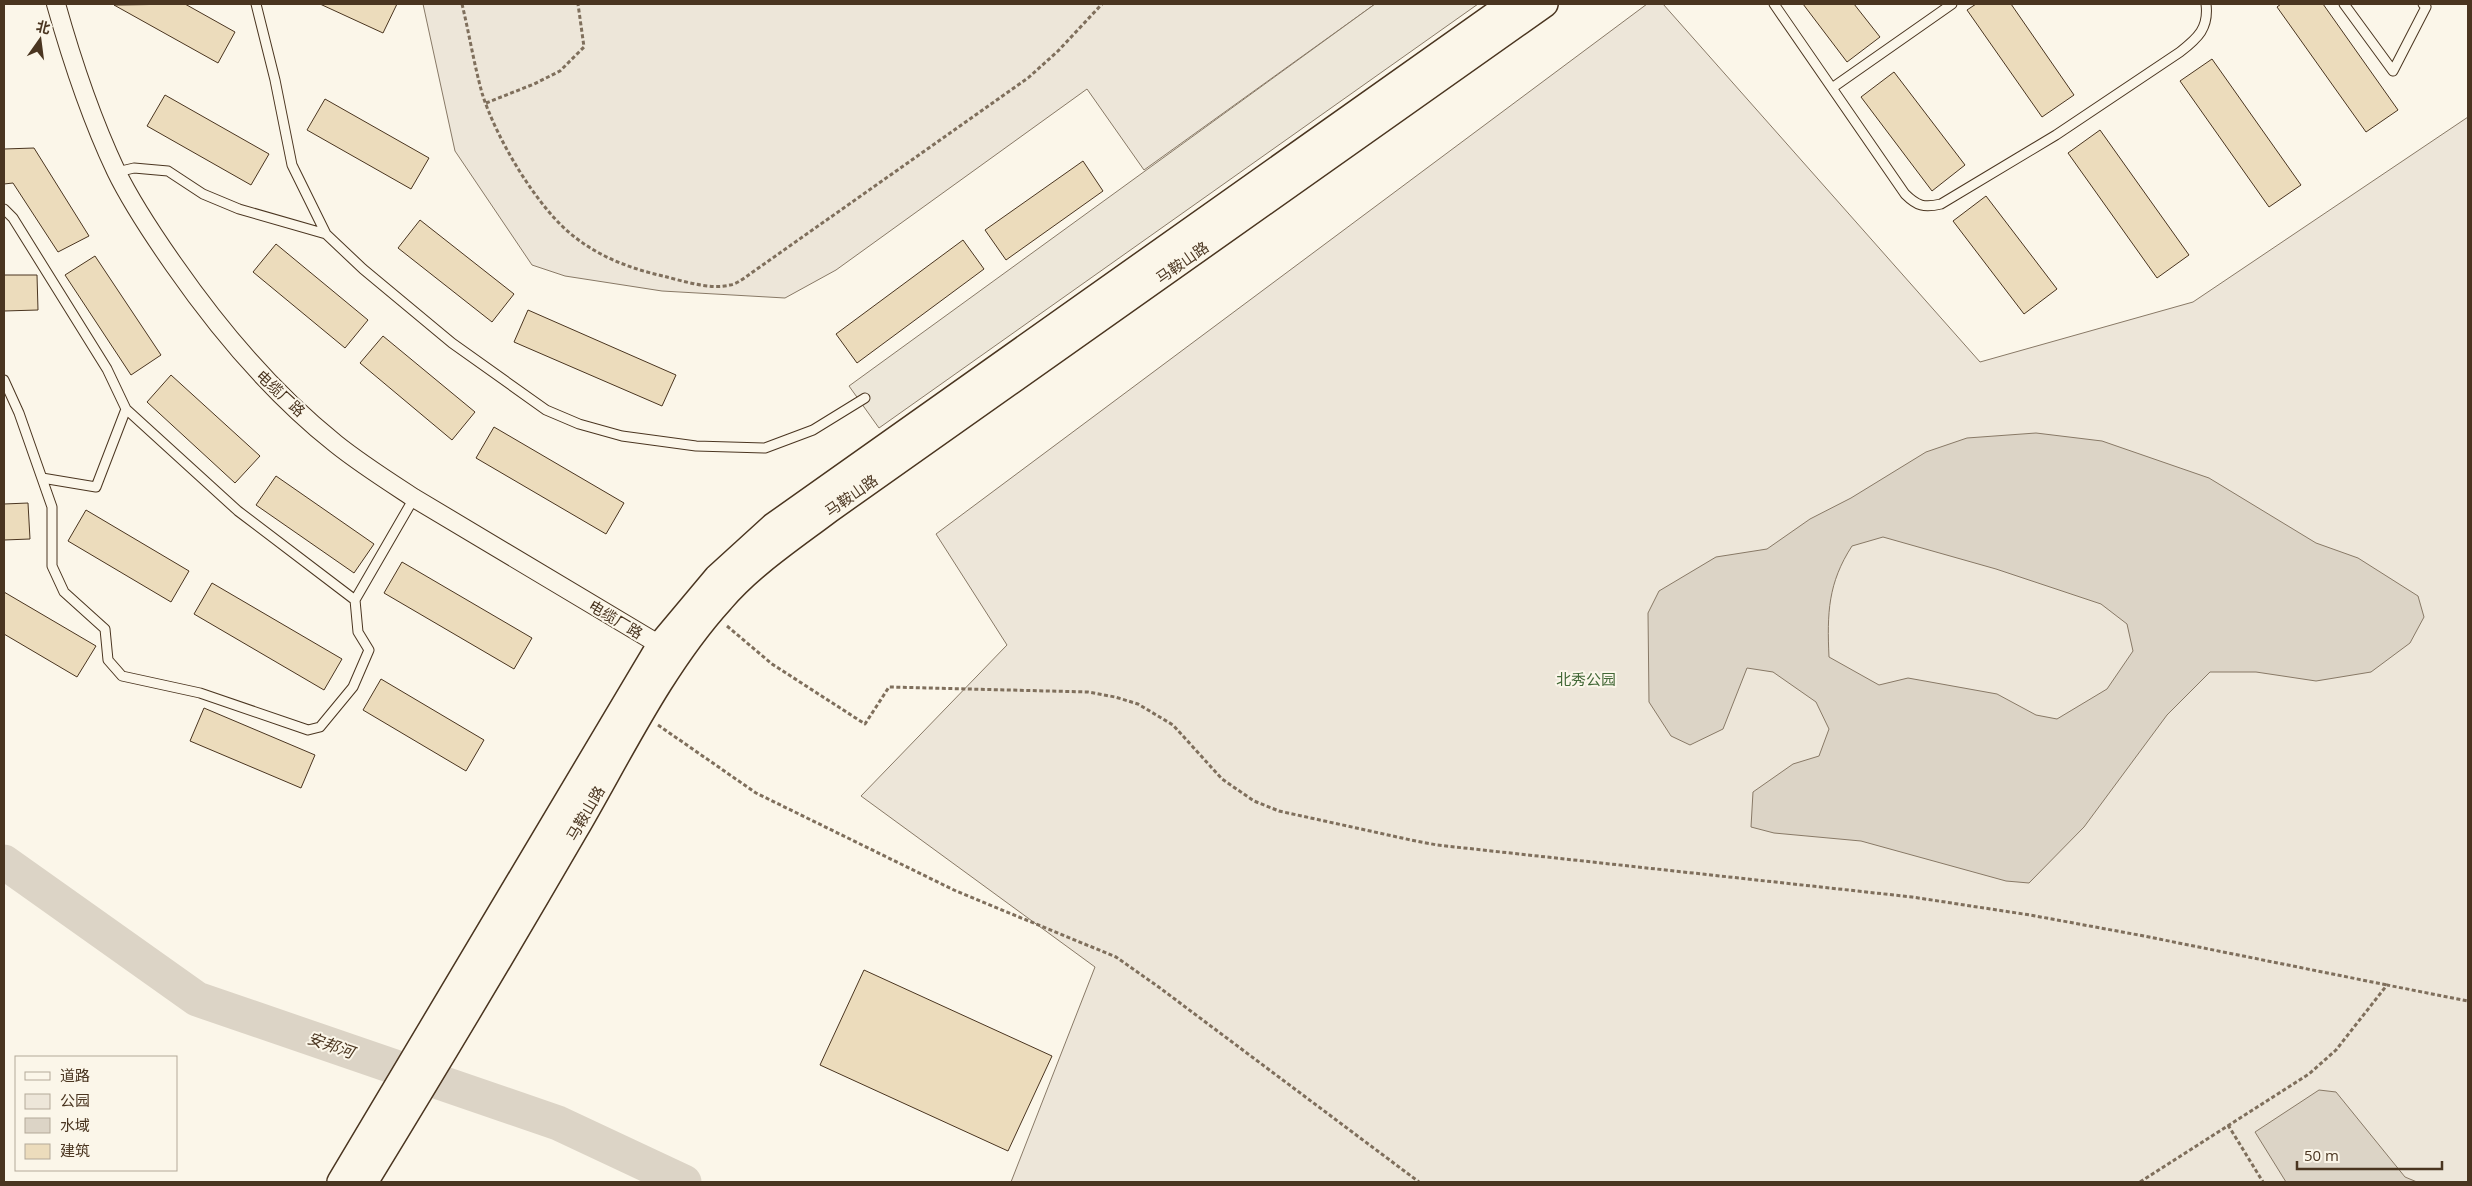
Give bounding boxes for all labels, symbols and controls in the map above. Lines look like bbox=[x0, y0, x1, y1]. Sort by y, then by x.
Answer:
north arrow bbox=[15, 15, 65, 65]
text: 北 bbox=[34, 16, 52, 38]
street label: 马鞍山路 bbox=[1152, 237, 1212, 287]
street label: 电缆厂路 bbox=[252, 365, 310, 421]
street label: 马鞍山路 bbox=[821, 470, 881, 520]
street label: 电缆厂路 bbox=[585, 595, 647, 643]
park label: 北秀公园 bbox=[1556, 669, 1616, 689]
street label: 马鞍山路 bbox=[561, 782, 609, 844]
water label: 安邦河 bbox=[305, 1027, 360, 1064]
legend bbox=[15, 1056, 178, 1171]
text: 道路 bbox=[60, 1065, 90, 1085]
text: 公园 bbox=[60, 1090, 90, 1110]
text: 水域 bbox=[60, 1115, 90, 1135]
scale bar bbox=[2297, 1138, 2442, 1170]
text: 建筑 bbox=[60, 1140, 90, 1160]
text: 50 m bbox=[2304, 1145, 2339, 1165]

